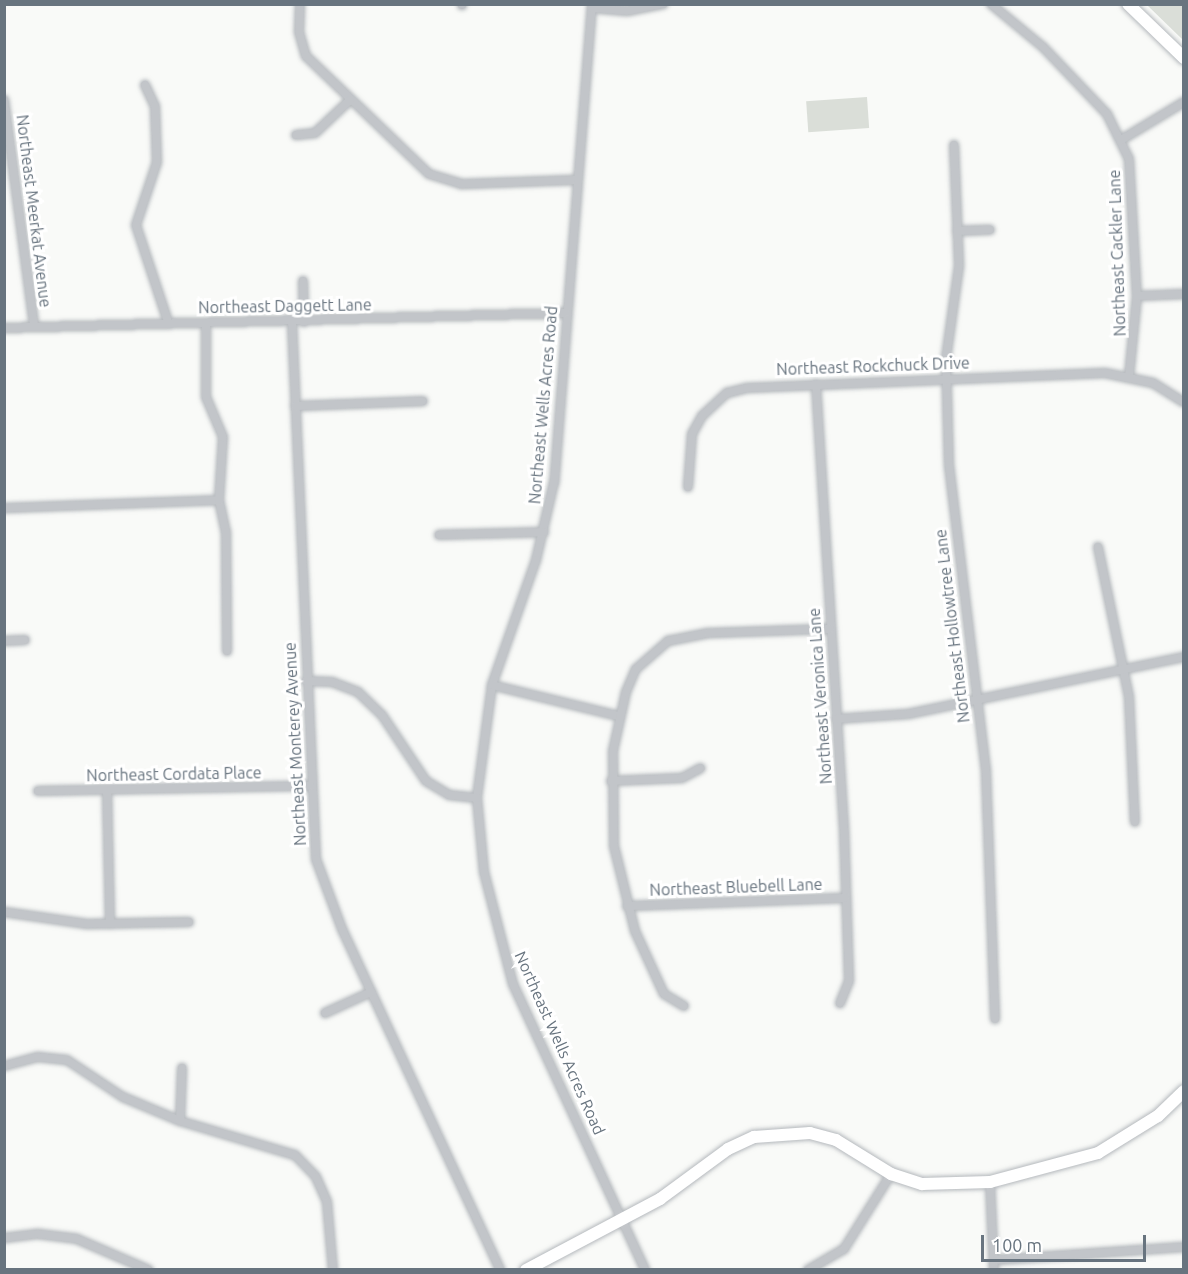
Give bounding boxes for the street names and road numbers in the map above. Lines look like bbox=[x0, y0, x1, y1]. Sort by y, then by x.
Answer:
street label: Northeast Meerkat Avenue bbox=[13, 114, 55, 308]
street label: Northeast Cackler Lane bbox=[1104, 169, 1130, 337]
street label: Northeast Daggett Lane bbox=[198, 295, 372, 317]
street label: Northeast Wells Acres Road bbox=[525, 305, 561, 505]
street label: Northeast Rockchuck Drive bbox=[776, 353, 970, 379]
street label: Northeast Hollowtree Lane bbox=[931, 528, 973, 724]
street label: Northeast Veronica Lane bbox=[804, 607, 836, 785]
street label: Northeast Monterey Avenue bbox=[280, 642, 310, 846]
street label: Northeast Cordata Place bbox=[86, 763, 262, 785]
street label: Northeast Bluebell Lane bbox=[649, 874, 823, 900]
street label: Northeast Wells Acres Road bbox=[511, 948, 609, 1138]

